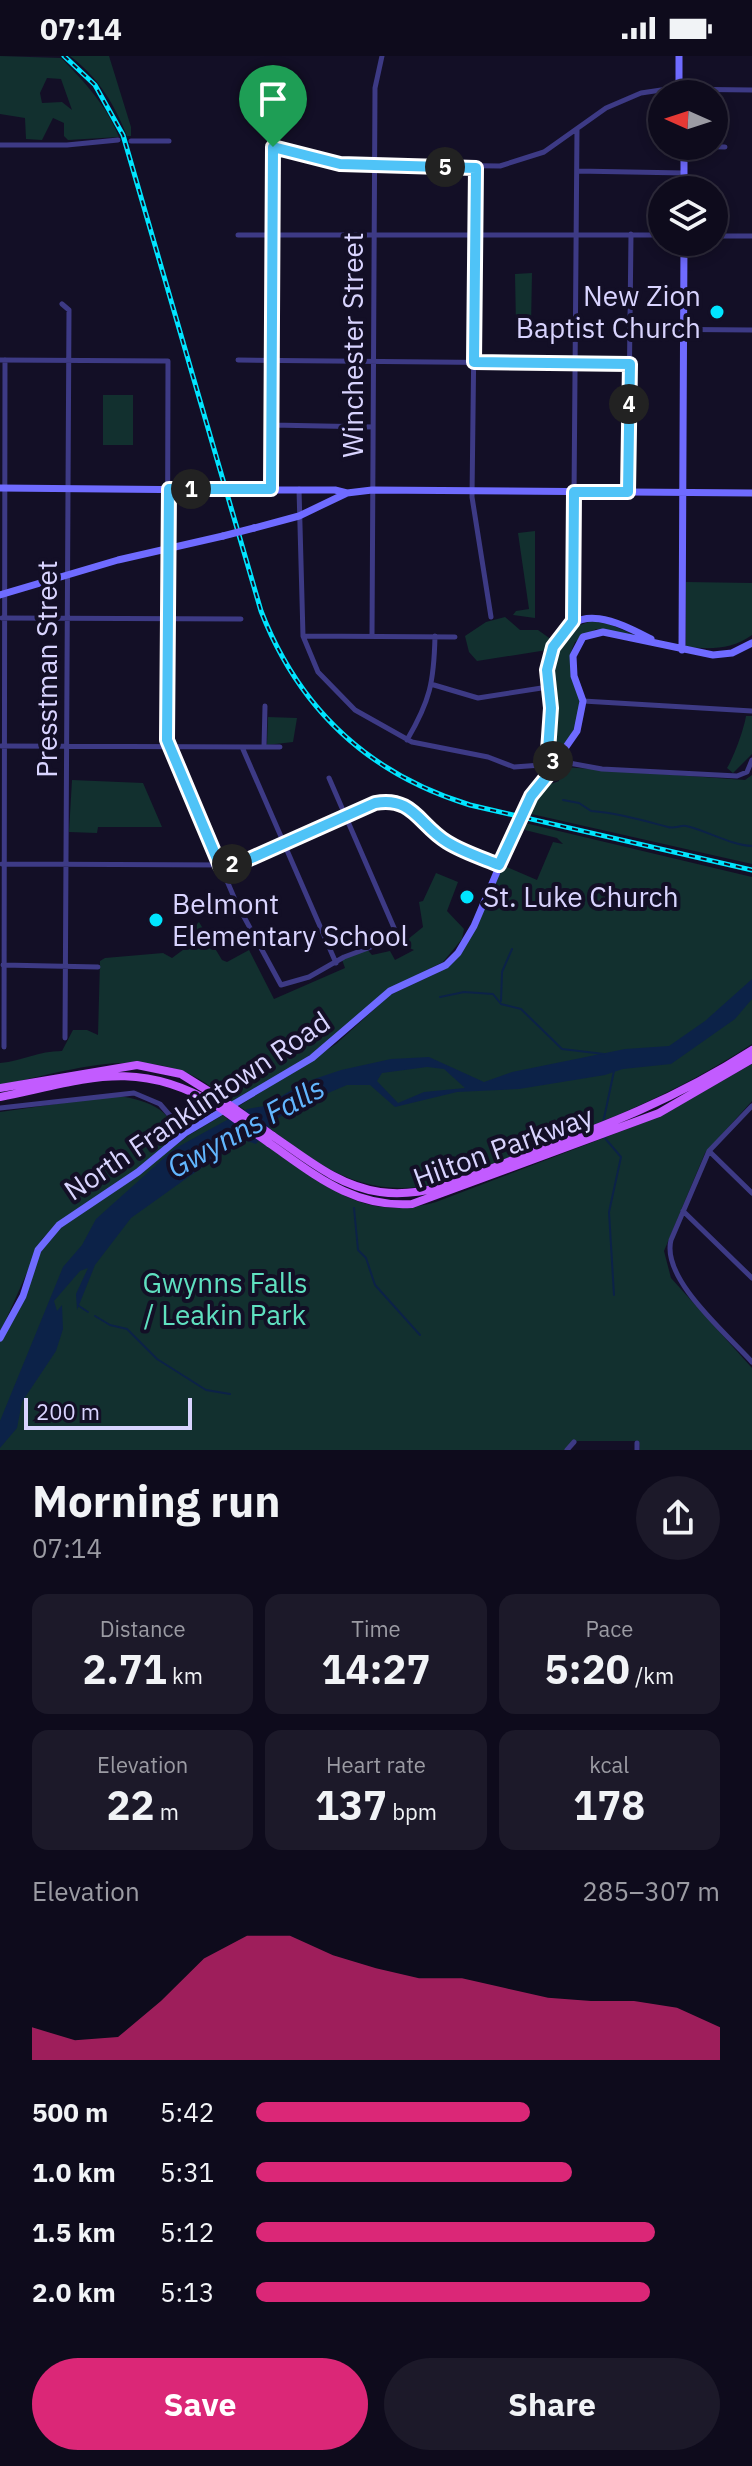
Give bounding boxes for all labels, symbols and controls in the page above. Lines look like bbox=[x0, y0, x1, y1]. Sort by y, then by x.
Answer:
text: 07:14 bbox=[40, 9, 122, 48]
pin bbox=[239, 65, 307, 147]
icon: arrive bbox=[251, 77, 295, 121]
north arrow bbox=[648, 80, 728, 160]
map controls bbox=[648, 80, 728, 256]
pin: 5 bbox=[425, 147, 465, 187]
text: 5 bbox=[438, 152, 452, 181]
button: layers bbox=[648, 176, 728, 256]
street label: Winchester Street bbox=[334, 232, 371, 458]
place label: New Zion Baptist Church bbox=[516, 277, 701, 346]
marker: New Zion Baptist Church bbox=[708, 303, 726, 321]
pin: 4 bbox=[609, 384, 649, 424]
text: 4 bbox=[622, 389, 636, 418]
pin: 1 bbox=[171, 469, 211, 509]
text: 1 bbox=[184, 474, 198, 503]
street label: Presstman Street bbox=[28, 560, 65, 778]
pin: 3 bbox=[533, 741, 573, 781]
text: 3 bbox=[546, 746, 560, 775]
pin: 2 bbox=[212, 844, 252, 884]
text: 2 bbox=[225, 849, 239, 878]
place label: St. Luke Church bbox=[483, 878, 679, 915]
place label: Belmont Elementary School bbox=[172, 885, 408, 954]
marker: St. Luke Church bbox=[458, 888, 476, 906]
marker: Belmont Elementary School bbox=[147, 911, 165, 929]
street label: North Franklintown Road bbox=[57, 1003, 337, 1209]
water label: Gwynns Falls bbox=[160, 1067, 331, 1186]
street label: Hilton Parkway bbox=[408, 1097, 598, 1196]
park label: Gwynns Falls / Leakin Park bbox=[142, 1264, 308, 1333]
scale bar bbox=[24, 1394, 192, 1430]
text: 200 m bbox=[36, 1397, 100, 1426]
text: Morning run bbox=[32, 1472, 281, 1529]
button: share bbox=[636, 1476, 720, 1560]
text: 07:14 bbox=[32, 1531, 102, 1565]
text: Distance bbox=[100, 1614, 186, 1643]
text: Time bbox=[351, 1614, 401, 1643]
text: Pace bbox=[585, 1614, 633, 1643]
text: 2.71 bbox=[82, 1643, 167, 1695]
text: 14:27 bbox=[321, 1643, 431, 1695]
text: 5:20 bbox=[545, 1643, 630, 1695]
text: km bbox=[167, 1661, 203, 1690]
text: /km bbox=[630, 1661, 674, 1690]
text: Elevation bbox=[97, 1750, 188, 1779]
text: Heart rate bbox=[326, 1750, 426, 1779]
text: kcal bbox=[589, 1750, 629, 1779]
text: 22 bbox=[106, 1779, 154, 1831]
text: 137 bbox=[315, 1779, 387, 1831]
text: 178 bbox=[573, 1779, 645, 1831]
text: m bbox=[154, 1797, 179, 1826]
text: bpm bbox=[387, 1797, 437, 1826]
text: Elevation bbox=[32, 1874, 140, 1908]
text: 285–307 m bbox=[582, 1874, 720, 1908]
text: 500 m bbox=[32, 2095, 108, 2129]
text: 5:42 bbox=[160, 2095, 214, 2129]
text: 1.0 km bbox=[32, 2155, 116, 2189]
text: 5:31 bbox=[160, 2155, 214, 2189]
text: 1.5 km bbox=[32, 2215, 116, 2249]
text: 5:12 bbox=[160, 2215, 214, 2249]
text: 2.0 km bbox=[32, 2275, 116, 2309]
text: 5:13 bbox=[160, 2275, 214, 2309]
button: Save bbox=[32, 2358, 368, 2450]
button: Share bbox=[384, 2358, 720, 2450]

